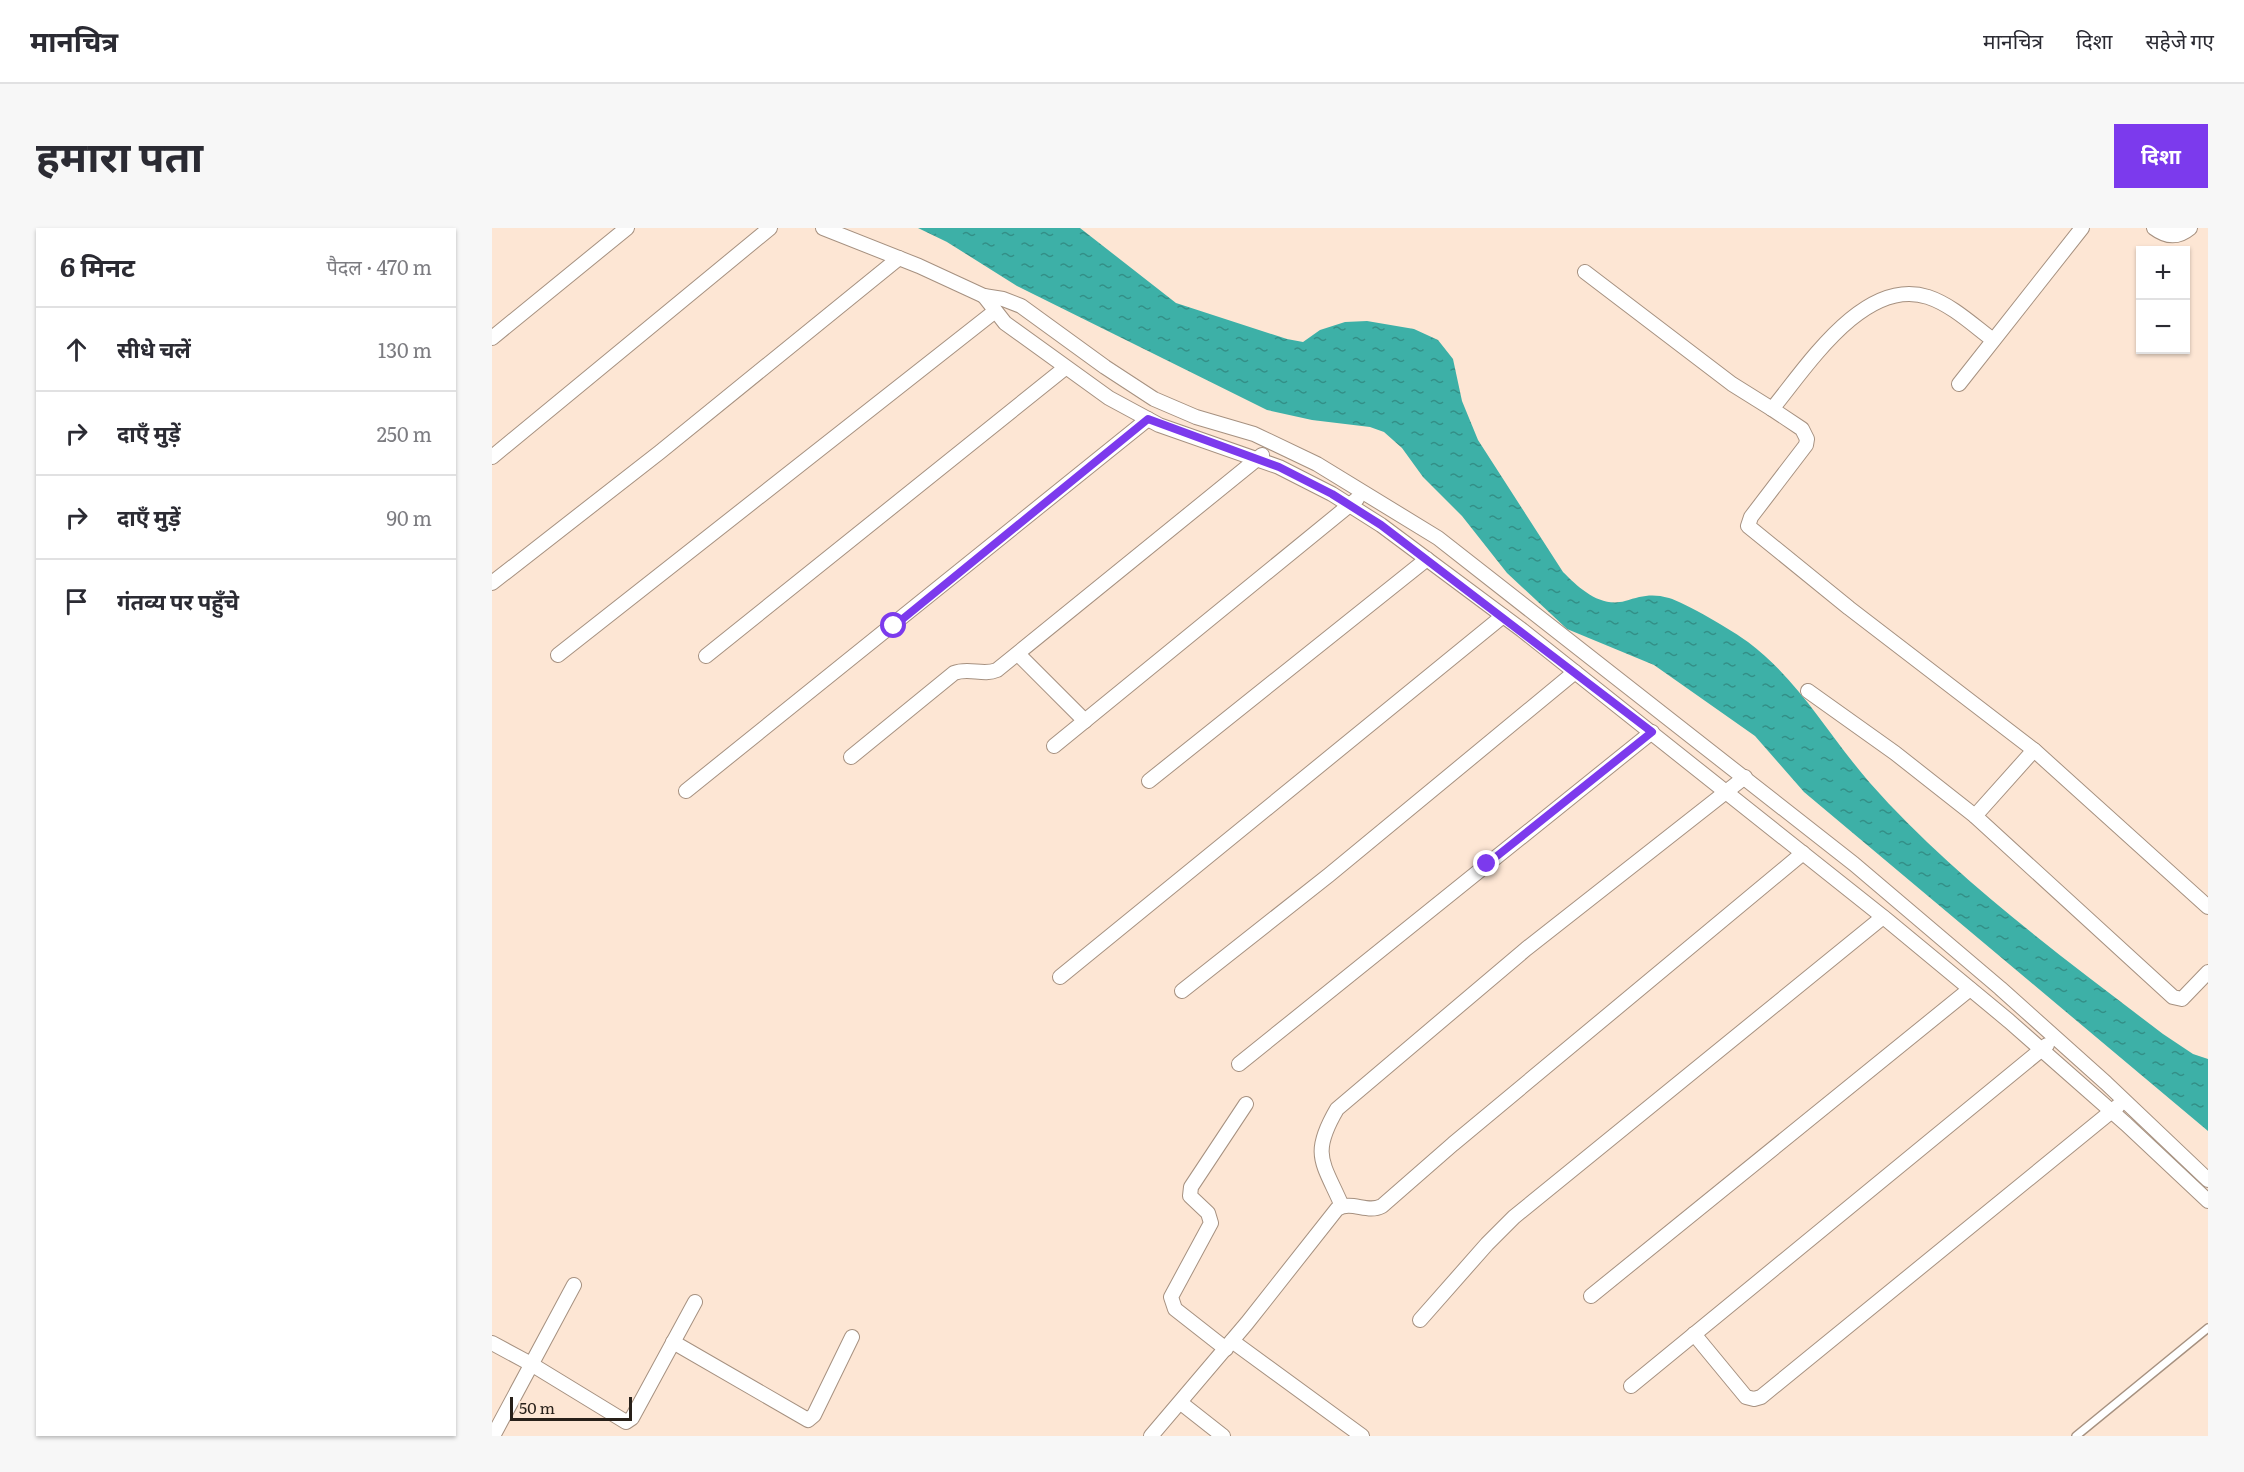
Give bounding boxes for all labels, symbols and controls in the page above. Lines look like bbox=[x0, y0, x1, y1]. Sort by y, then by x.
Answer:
text: मानचित्र bbox=[30, 19, 118, 61]
text: मानचित्र bbox=[1983, 24, 2043, 55]
text: दिशा bbox=[2076, 24, 2112, 55]
text: सहेजे गए bbox=[2145, 24, 2214, 55]
text: हमारा पता bbox=[36, 123, 203, 185]
button: दिशा bbox=[2114, 124, 2208, 188]
text: 6 मिनट bbox=[60, 246, 135, 285]
map controls bbox=[2136, 246, 2190, 354]
button: + bbox=[2136, 246, 2190, 300]
text: पैदल · 470 m bbox=[326, 251, 432, 281]
button: − bbox=[2136, 300, 2190, 354]
text: सीधे चलें bbox=[117, 332, 191, 365]
icon: ahead bbox=[60, 333, 93, 366]
text: 130 m bbox=[378, 334, 432, 364]
text: दाएँ मुड़ें bbox=[117, 416, 180, 449]
icon: right bbox=[60, 417, 93, 450]
text: 250 m bbox=[377, 418, 432, 448]
text: दाएँ मुड़ें bbox=[117, 500, 180, 533]
icon: right bbox=[60, 501, 93, 534]
text: 90 m bbox=[387, 502, 432, 532]
text: गंतव्य पर पहुँचे bbox=[117, 584, 239, 617]
icon: arrive bbox=[60, 585, 93, 618]
route start bbox=[880, 612, 906, 638]
route end bbox=[1473, 850, 1499, 876]
scale bar bbox=[510, 1394, 632, 1422]
text: 50 m bbox=[519, 1395, 555, 1419]

